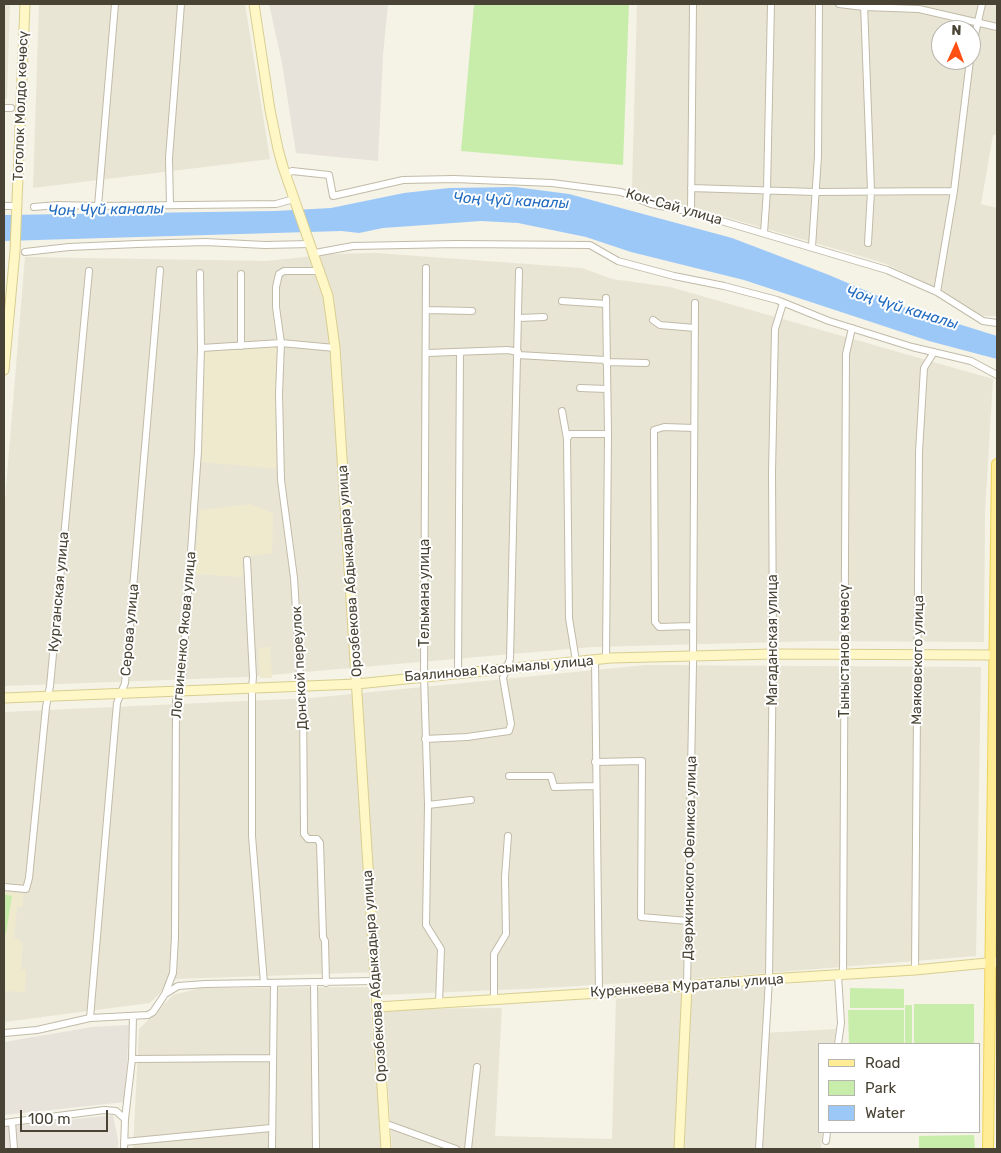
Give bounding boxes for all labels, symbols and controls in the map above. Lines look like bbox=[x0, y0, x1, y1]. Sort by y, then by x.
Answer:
north arrow bbox=[931, 20, 981, 70]
text: N bbox=[951, 22, 962, 39]
street label: Тоголок Молдо көчөсү bbox=[10, 31, 32, 181]
street label: Кок-Сай улица bbox=[624, 185, 724, 229]
water label: Чоң Чүй каналы bbox=[452, 189, 570, 213]
water label: Чоң Чүй каналы bbox=[48, 200, 164, 220]
water label: Чоң Чүй каналы bbox=[844, 282, 960, 334]
street label: Орозбекова Абдыкадыра улица bbox=[334, 464, 366, 678]
street label: Курганская улица bbox=[45, 531, 73, 653]
street label: Тельмана улица bbox=[417, 539, 433, 647]
street label: Логвиненко Якова улица bbox=[168, 551, 200, 719]
street label: Магаданская улица bbox=[765, 574, 781, 706]
street label: Серова улица bbox=[118, 583, 142, 677]
street label: Тыныстанов көчөсү bbox=[837, 584, 853, 718]
street label: Маяковского улица bbox=[908, 595, 928, 725]
street label: Донской переулок bbox=[288, 606, 312, 730]
street label: Баялинова Касымалы улица bbox=[404, 652, 594, 686]
street label: Дзержинского Феликса улица bbox=[680, 756, 700, 960]
street label: Орозбекова Абдыкадыра улица bbox=[359, 869, 391, 1083]
street label: Куренкеева Мураталы улица bbox=[590, 971, 784, 1001]
legend bbox=[818, 1043, 981, 1133]
text: Road bbox=[865, 1054, 901, 1072]
text: Park bbox=[865, 1079, 896, 1097]
scale bar bbox=[22, 1100, 110, 1132]
text: Water bbox=[865, 1104, 905, 1122]
text: 100 m bbox=[28, 1110, 70, 1128]

